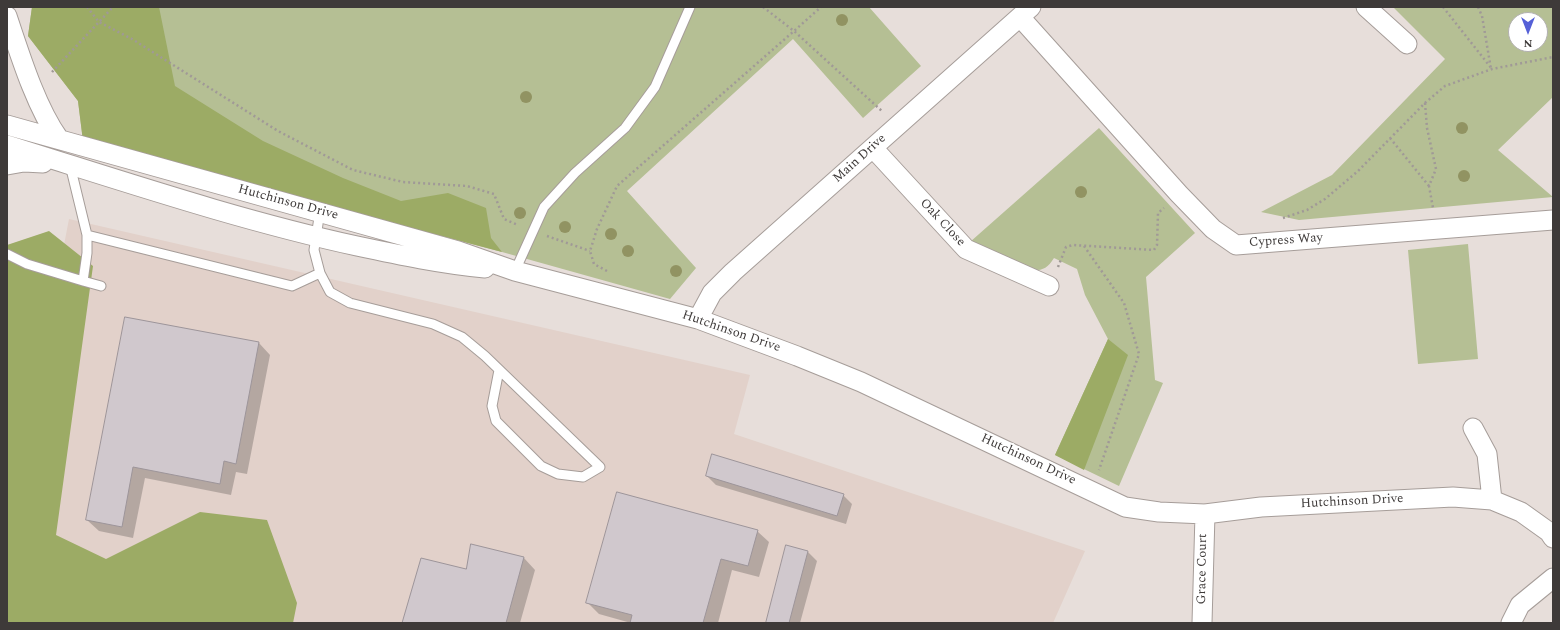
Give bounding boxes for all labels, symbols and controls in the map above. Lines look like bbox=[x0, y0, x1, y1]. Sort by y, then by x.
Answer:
north arrow bbox=[1508, 12, 1548, 52]
text: N bbox=[1524, 35, 1533, 52]
street label: Main Drive bbox=[830, 131, 890, 187]
street label: Hutchinson Drive bbox=[236, 182, 340, 224]
street label: Oak Close bbox=[916, 196, 968, 250]
street label: Cypress Way bbox=[1249, 231, 1323, 251]
street label: Hutchinson Drive bbox=[680, 308, 782, 356]
street label: Hutchinson Drive bbox=[978, 431, 1078, 489]
street label: Hutchinson Drive bbox=[1300, 492, 1404, 512]
street label: Grace Court bbox=[1195, 533, 1211, 605]

